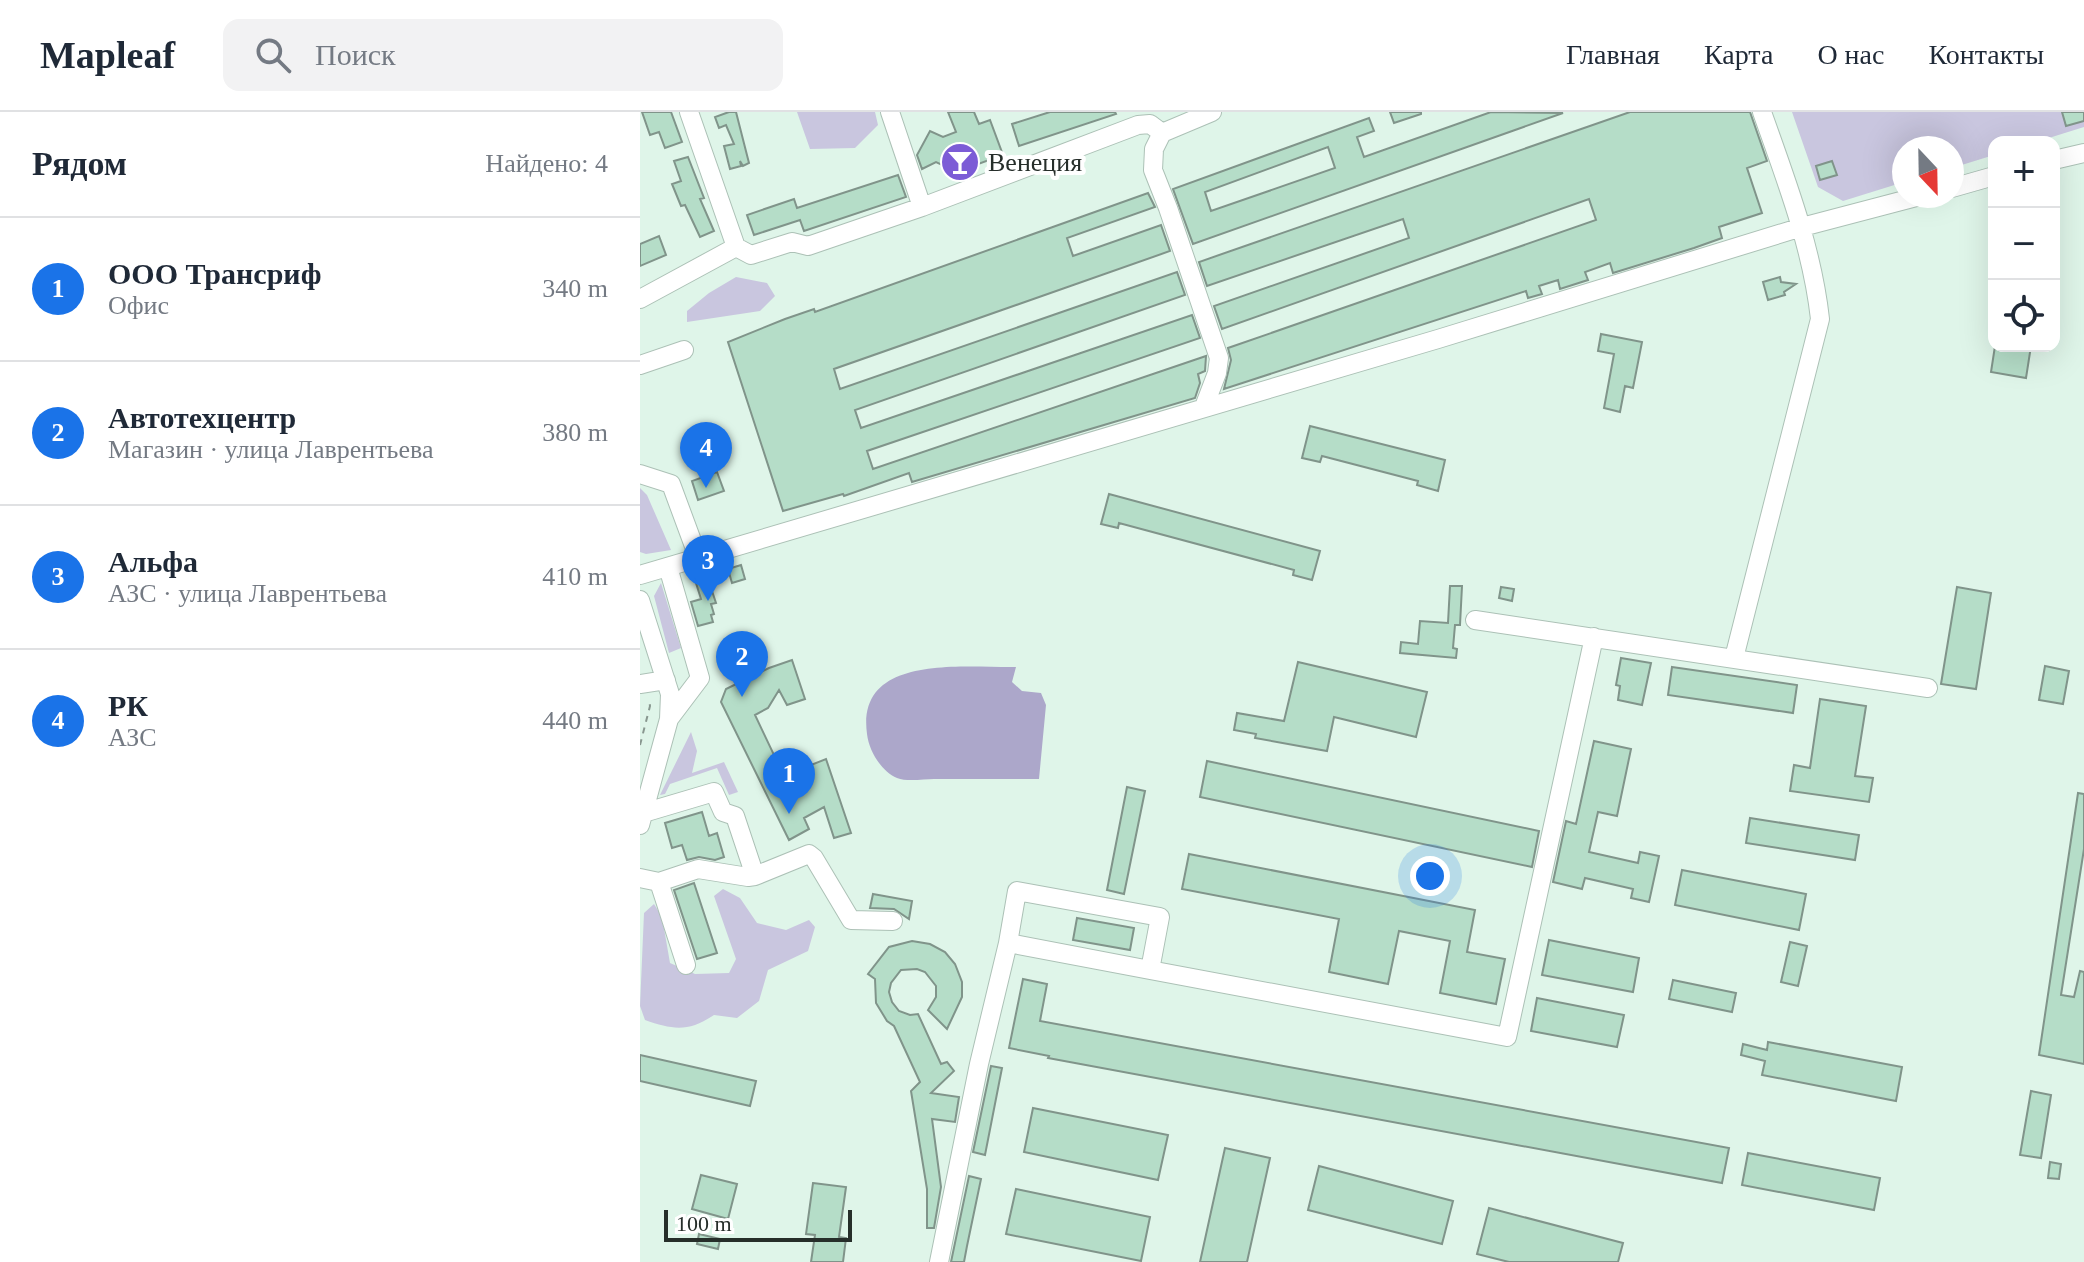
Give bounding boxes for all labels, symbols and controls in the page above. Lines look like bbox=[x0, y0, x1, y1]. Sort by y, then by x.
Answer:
search box bbox=[223, 19, 783, 91]
icon: search bbox=[251, 33, 295, 77]
text: Mapleaf bbox=[40, 34, 175, 76]
text: Поиск bbox=[315, 38, 396, 71]
text: Главная bbox=[1566, 39, 1660, 70]
text: Карта bbox=[1704, 39, 1773, 70]
text: О нас bbox=[1817, 39, 1884, 70]
text: Контакты bbox=[1928, 39, 2044, 70]
north arrow bbox=[1892, 136, 1964, 208]
map controls bbox=[1988, 136, 2060, 352]
button: + bbox=[1988, 136, 2060, 208]
bar icon: Венеция bbox=[939, 141, 981, 183]
text: Рядом bbox=[32, 145, 127, 182]
place label: Венеция bbox=[988, 148, 1082, 177]
text: Найдено: 4 bbox=[485, 149, 608, 178]
button: − bbox=[1988, 208, 2060, 280]
text: ООО Трансриф bbox=[108, 257, 321, 290]
text: 1 bbox=[52, 274, 65, 303]
text: 340 m bbox=[542, 274, 608, 303]
button: locate bbox=[1988, 280, 2060, 352]
text: Офис bbox=[108, 291, 169, 320]
text: Автотехцентр bbox=[108, 401, 296, 434]
text: 2 bbox=[52, 418, 65, 447]
text: 380 m bbox=[542, 418, 608, 447]
pin: 4 bbox=[680, 422, 732, 488]
text: Магазин · улица Лаврентьева bbox=[108, 435, 433, 464]
pin: 3 bbox=[682, 535, 734, 601]
text: Альфа bbox=[108, 545, 198, 578]
text: 3 bbox=[52, 562, 65, 591]
text: 410 m bbox=[542, 562, 608, 591]
text: АЗС · улица Лаврентьева bbox=[108, 579, 387, 608]
pin: 2 bbox=[716, 631, 768, 697]
text: РК bbox=[108, 689, 148, 722]
text: 4 bbox=[52, 706, 65, 735]
text: 440 m bbox=[542, 706, 608, 735]
text: АЗС bbox=[108, 723, 157, 752]
pin: 1 bbox=[763, 748, 815, 814]
your location bbox=[1410, 856, 1450, 896]
scale bar bbox=[664, 1206, 852, 1242]
text: 100 m bbox=[676, 1211, 732, 1236]

